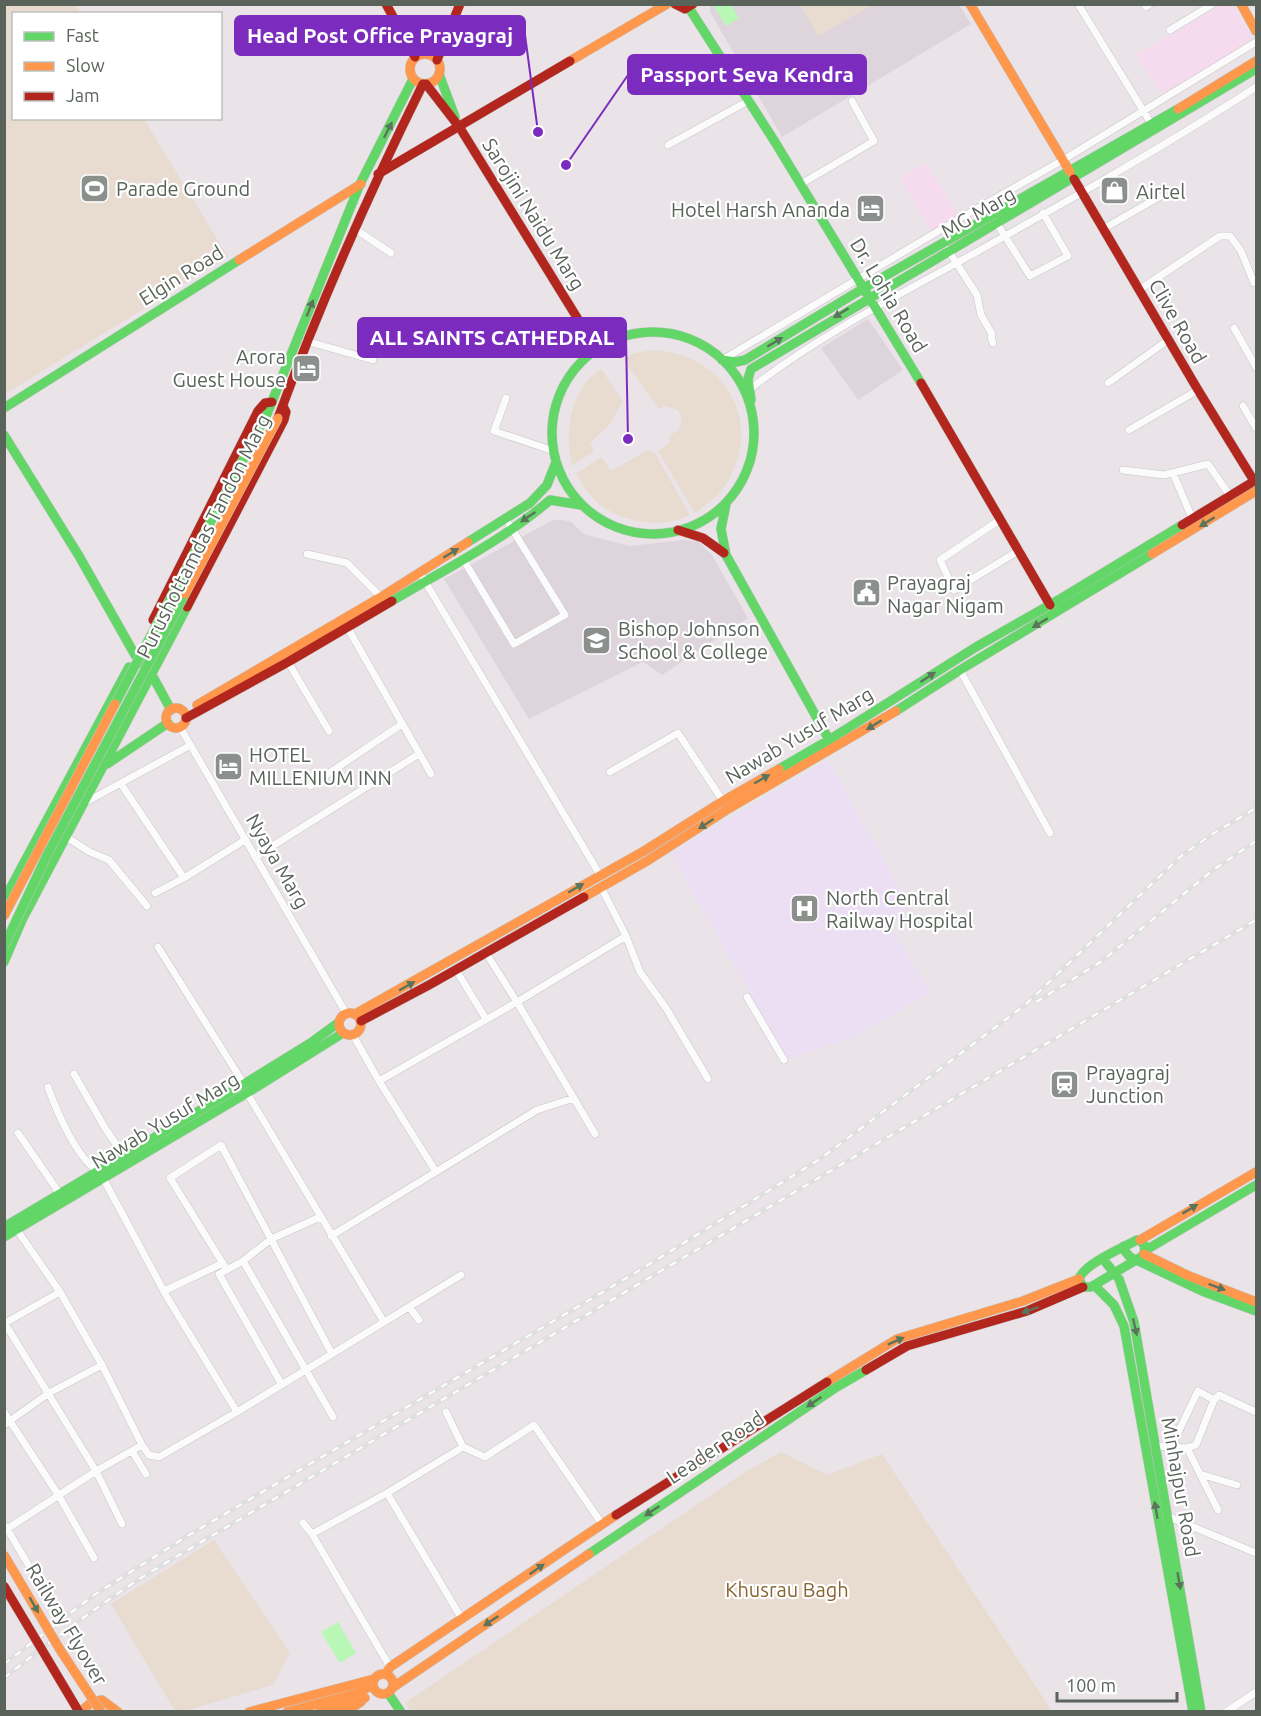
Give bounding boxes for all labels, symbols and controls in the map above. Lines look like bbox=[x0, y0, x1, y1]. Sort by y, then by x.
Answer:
legend bbox=[12, 12, 222, 120]
callout: Head Post Office Prayagraj bbox=[235, 16, 525, 55]
text: Head Post Office Prayagraj bbox=[247, 23, 513, 47]
text: Fast bbox=[66, 25, 99, 45]
text: Slow bbox=[66, 55, 105, 75]
callout: Passport Seva Kendra bbox=[628, 55, 866, 94]
text: Passport Seva Kendra bbox=[640, 62, 854, 86]
text: Jam bbox=[66, 85, 100, 105]
one-way arrow bbox=[383, 121, 392, 138]
street label: Sarojini Naidu Marg bbox=[478, 134, 590, 294]
sports icon: Parade Ground bbox=[79, 172, 111, 204]
shop icon: Airtel bbox=[1099, 175, 1131, 207]
place label: Parade Ground bbox=[116, 177, 250, 200]
place label: Airtel bbox=[1136, 180, 1186, 203]
street label: MG Marg bbox=[937, 182, 1019, 242]
hotel icon: Hotel Harsh Ananda bbox=[855, 193, 887, 225]
place label: Hotel Harsh Ananda bbox=[671, 198, 850, 221]
street label: Dr. Lohia Road bbox=[846, 234, 932, 356]
street label: Elgin Road bbox=[135, 240, 227, 310]
street label: Clive Road bbox=[1145, 275, 1211, 367]
one-way arrow bbox=[305, 299, 315, 317]
one-way arrow bbox=[833, 307, 849, 318]
callout: ALL SAINTS CATHEDRAL bbox=[358, 318, 626, 357]
text: ALL SAINTS CATHEDRAL bbox=[370, 325, 615, 349]
one-way arrow bbox=[767, 336, 783, 347]
place label: Arora Guest House bbox=[172, 345, 286, 391]
hotel icon: Arora Guest House bbox=[291, 352, 323, 384]
street label: Purushottamdas Tandon Marg bbox=[131, 410, 275, 662]
one-way arrow bbox=[521, 511, 537, 523]
one-way arrow bbox=[1199, 517, 1215, 528]
one-way arrow bbox=[443, 548, 459, 559]
place label: Prayagraj Nagar Nigam bbox=[887, 571, 1004, 617]
public building icon: Prayagraj Nagar Nigam bbox=[850, 577, 882, 609]
place label: Bishop Johnson School & College bbox=[618, 617, 768, 663]
one-way arrow bbox=[1032, 617, 1048, 628]
school or university icon: Bishop Johnson School & College bbox=[581, 624, 613, 656]
one-way arrow bbox=[920, 672, 936, 683]
street label: Nawab Yusuf Marg bbox=[721, 682, 877, 788]
one-way arrow bbox=[866, 720, 882, 731]
place label: HOTEL MILLENIUM INN bbox=[249, 743, 392, 789]
hotel icon: HOTEL MILLENIUM INN bbox=[212, 750, 244, 782]
one-way arrow bbox=[754, 773, 770, 784]
street label: Nyaya Marg bbox=[242, 810, 314, 912]
one-way arrow bbox=[697, 818, 714, 829]
one-way arrow bbox=[568, 883, 584, 894]
place label: North Central Railway Hospital bbox=[826, 886, 973, 932]
hospital icon: North Central Railway Hospital bbox=[789, 892, 821, 924]
one-way arrow bbox=[399, 981, 416, 991]
place label: Prayagraj Junction bbox=[1086, 1061, 1170, 1107]
street label: Nawab Yusuf Marg bbox=[87, 1067, 243, 1173]
station icon: Prayagraj Junction bbox=[1049, 1068, 1081, 1100]
one-way arrow bbox=[1182, 1204, 1198, 1215]
one-way arrow bbox=[1208, 1282, 1226, 1292]
one-way arrow bbox=[1020, 1305, 1038, 1315]
one-way arrow bbox=[1131, 1318, 1140, 1337]
one-way arrow bbox=[887, 1336, 904, 1345]
one-way arrow bbox=[806, 1396, 822, 1407]
street label: Leader Road bbox=[662, 1406, 768, 1488]
street label: Minhajpur Road bbox=[1157, 1415, 1205, 1559]
one-way arrow bbox=[1151, 1500, 1160, 1519]
one-way arrow bbox=[644, 1505, 660, 1516]
street label: Railway Flyover bbox=[22, 1559, 113, 1689]
one-way arrow bbox=[529, 1564, 545, 1575]
one-way arrow bbox=[1175, 1572, 1184, 1591]
park label: Khusrau Bagh bbox=[725, 1578, 849, 1601]
one-way arrow bbox=[29, 1597, 39, 1614]
one-way arrow bbox=[484, 1615, 500, 1627]
scale bar bbox=[1057, 1665, 1177, 1703]
text: 100 m bbox=[1066, 1675, 1116, 1695]

